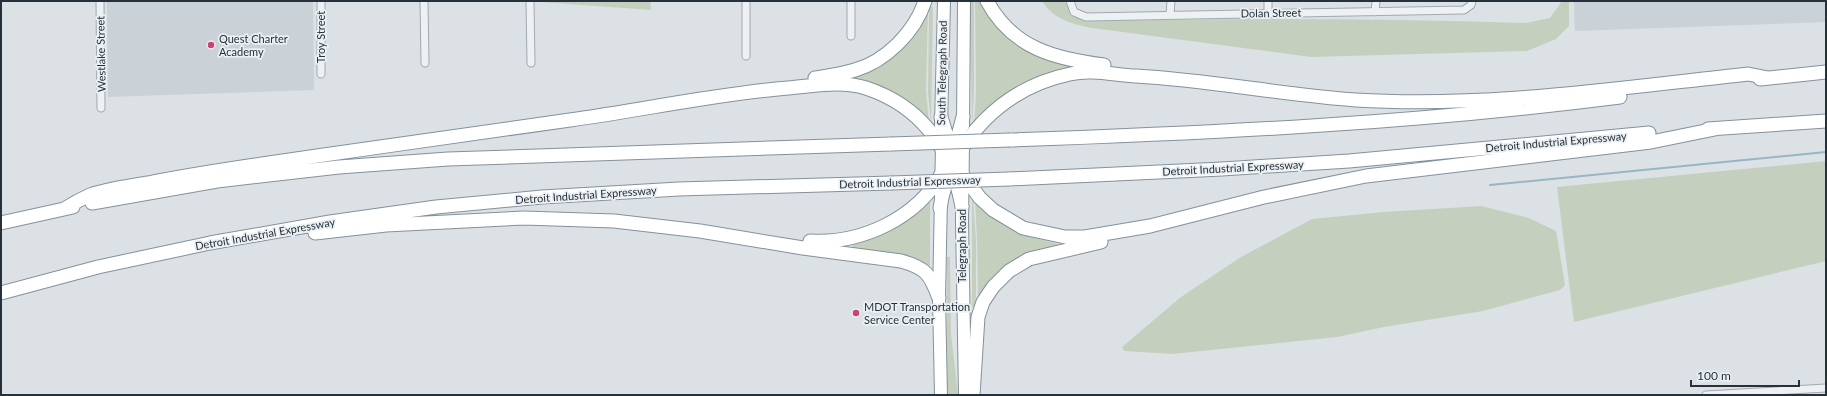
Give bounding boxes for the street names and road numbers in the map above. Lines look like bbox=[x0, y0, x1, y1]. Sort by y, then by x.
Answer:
street label: Dolan Street bbox=[1241, 5, 1301, 20]
street label: Troy Street bbox=[314, 11, 327, 63]
street label: Westlake Street bbox=[93, 16, 108, 92]
street label: South Telegraph Road bbox=[934, 20, 949, 126]
street label: Detroit Industrial Expressway bbox=[1485, 129, 1627, 154]
street label: Detroit Industrial Expressway bbox=[1162, 157, 1304, 178]
street label: Detroit Industrial Expressway bbox=[839, 173, 981, 190]
street label: Detroit Industrial Expressway bbox=[515, 183, 657, 206]
street label: Telegraph Road bbox=[955, 209, 968, 283]
street label: Detroit Industrial Expressway bbox=[194, 215, 336, 252]

